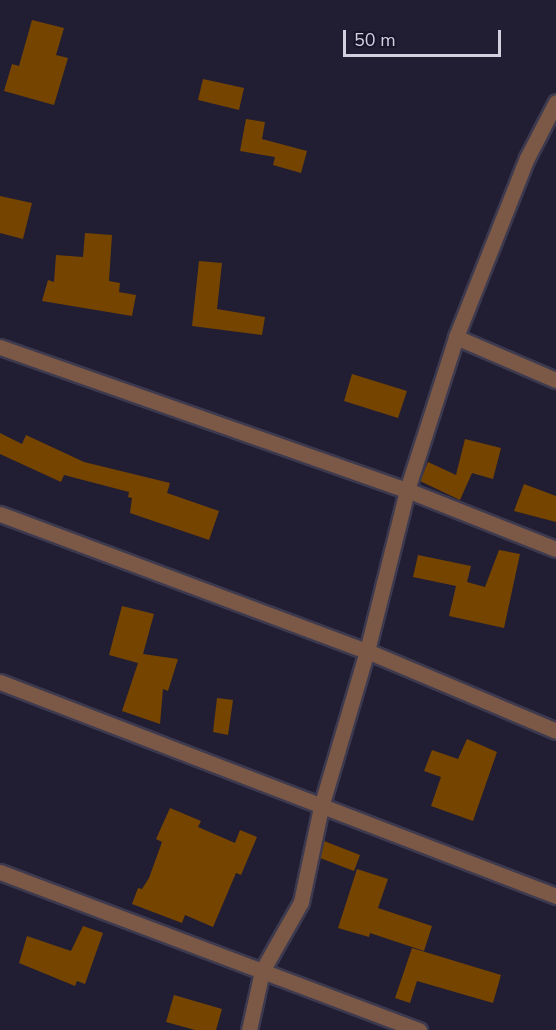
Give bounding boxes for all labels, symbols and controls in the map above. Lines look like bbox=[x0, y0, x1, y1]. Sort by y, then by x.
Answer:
scale bar bbox=[346, 18, 504, 56]
text: 50 m bbox=[354, 28, 396, 52]

